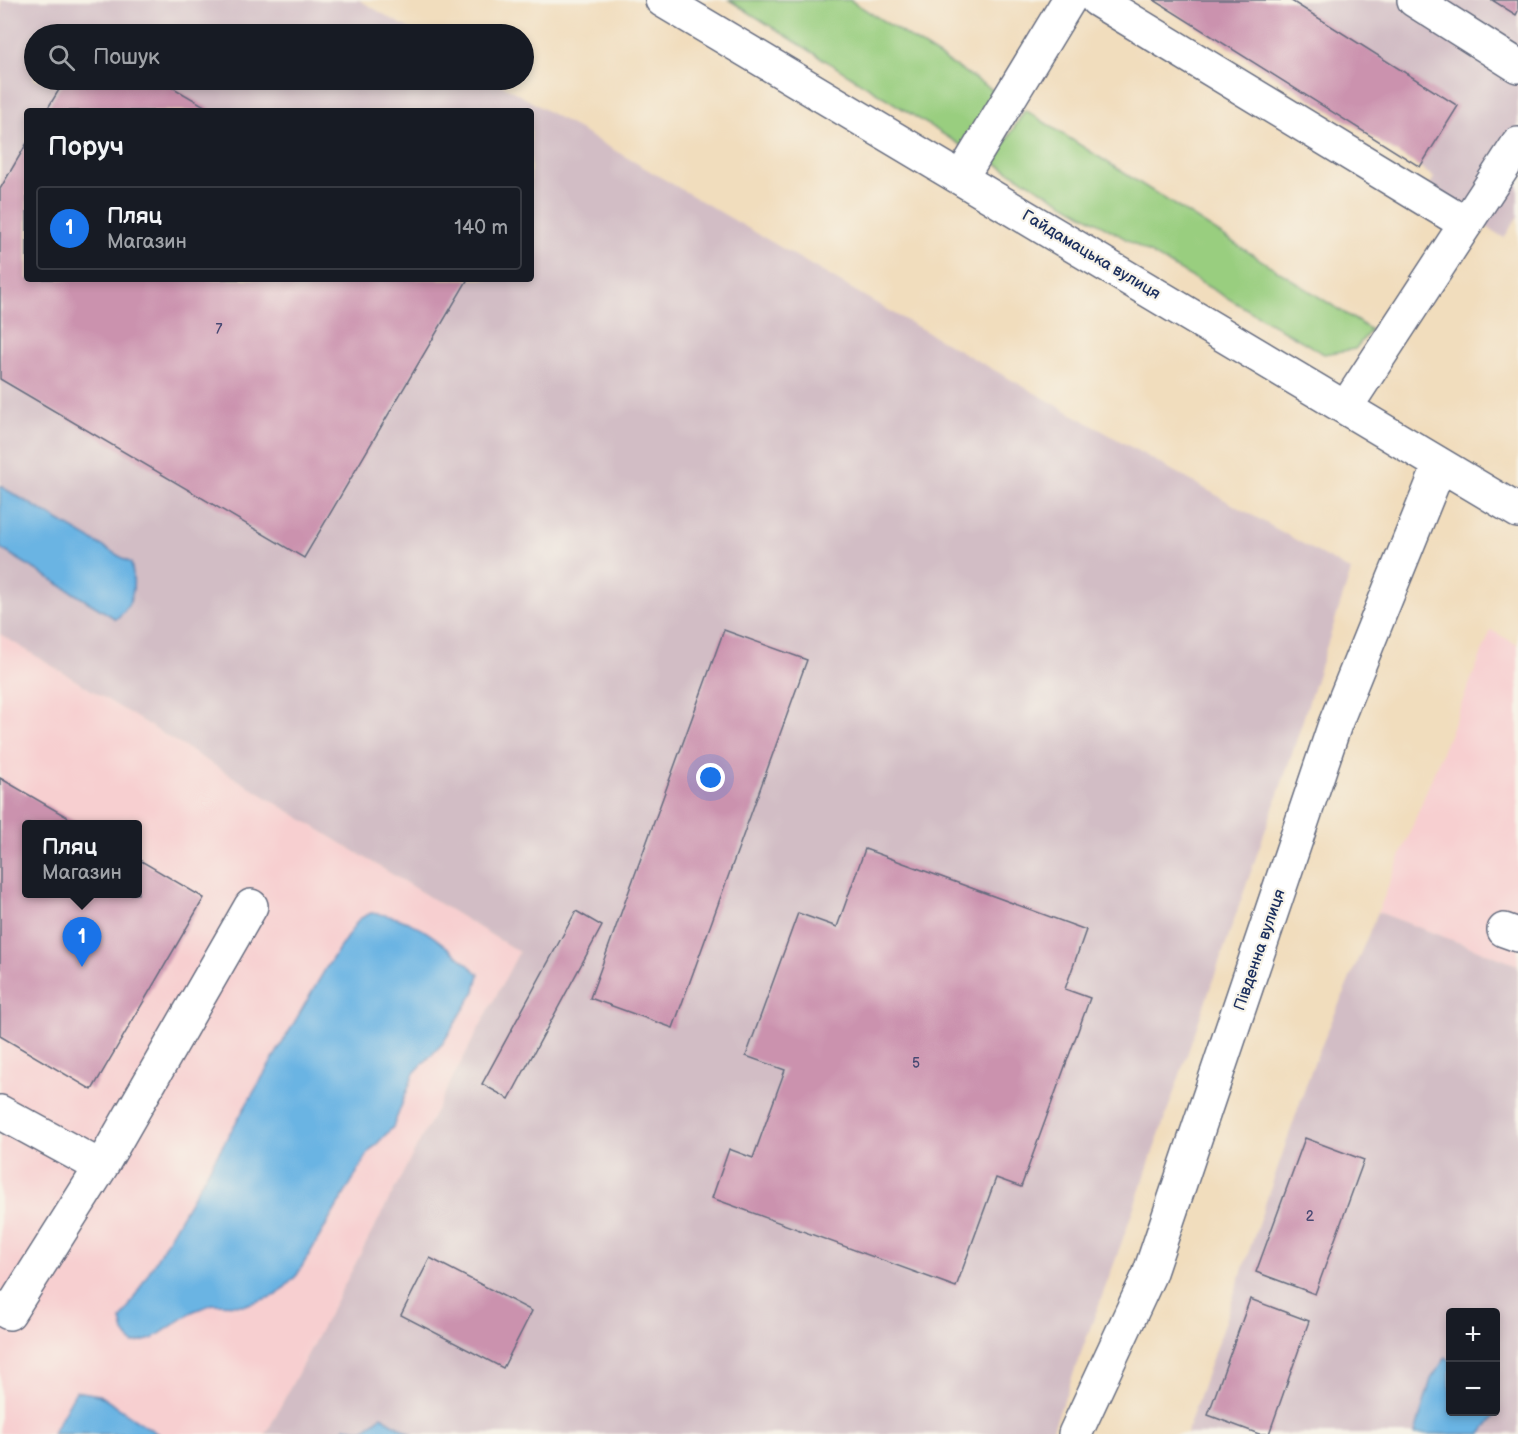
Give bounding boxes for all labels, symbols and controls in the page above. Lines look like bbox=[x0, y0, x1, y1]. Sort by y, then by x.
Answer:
search box bbox=[24, 24, 534, 90]
icon: search bbox=[45, 41, 78, 74]
text: Пошук bbox=[93, 44, 160, 71]
text: Поруч bbox=[48, 132, 124, 163]
text: Пляц bbox=[107, 203, 162, 230]
street label: Гайдамацька вулиця bbox=[1018, 206, 1164, 304]
text: 1 bbox=[65, 216, 74, 240]
text: 140 m bbox=[454, 216, 508, 240]
text: Магазин bbox=[107, 230, 187, 254]
house number: 7 bbox=[216, 321, 223, 338]
your location bbox=[696, 763, 725, 792]
popup bbox=[22, 820, 142, 898]
text: Пляц bbox=[42, 834, 97, 861]
text: Магазин bbox=[42, 861, 122, 885]
street label: Південна вулиця bbox=[1230, 887, 1290, 1013]
pin: 1 bbox=[62, 918, 101, 967]
house number: 5 bbox=[912, 1055, 920, 1072]
house number: 2 bbox=[1306, 1208, 1315, 1225]
map controls bbox=[1446, 1308, 1500, 1416]
button: + bbox=[1446, 1308, 1500, 1362]
button: − bbox=[1446, 1362, 1500, 1416]

